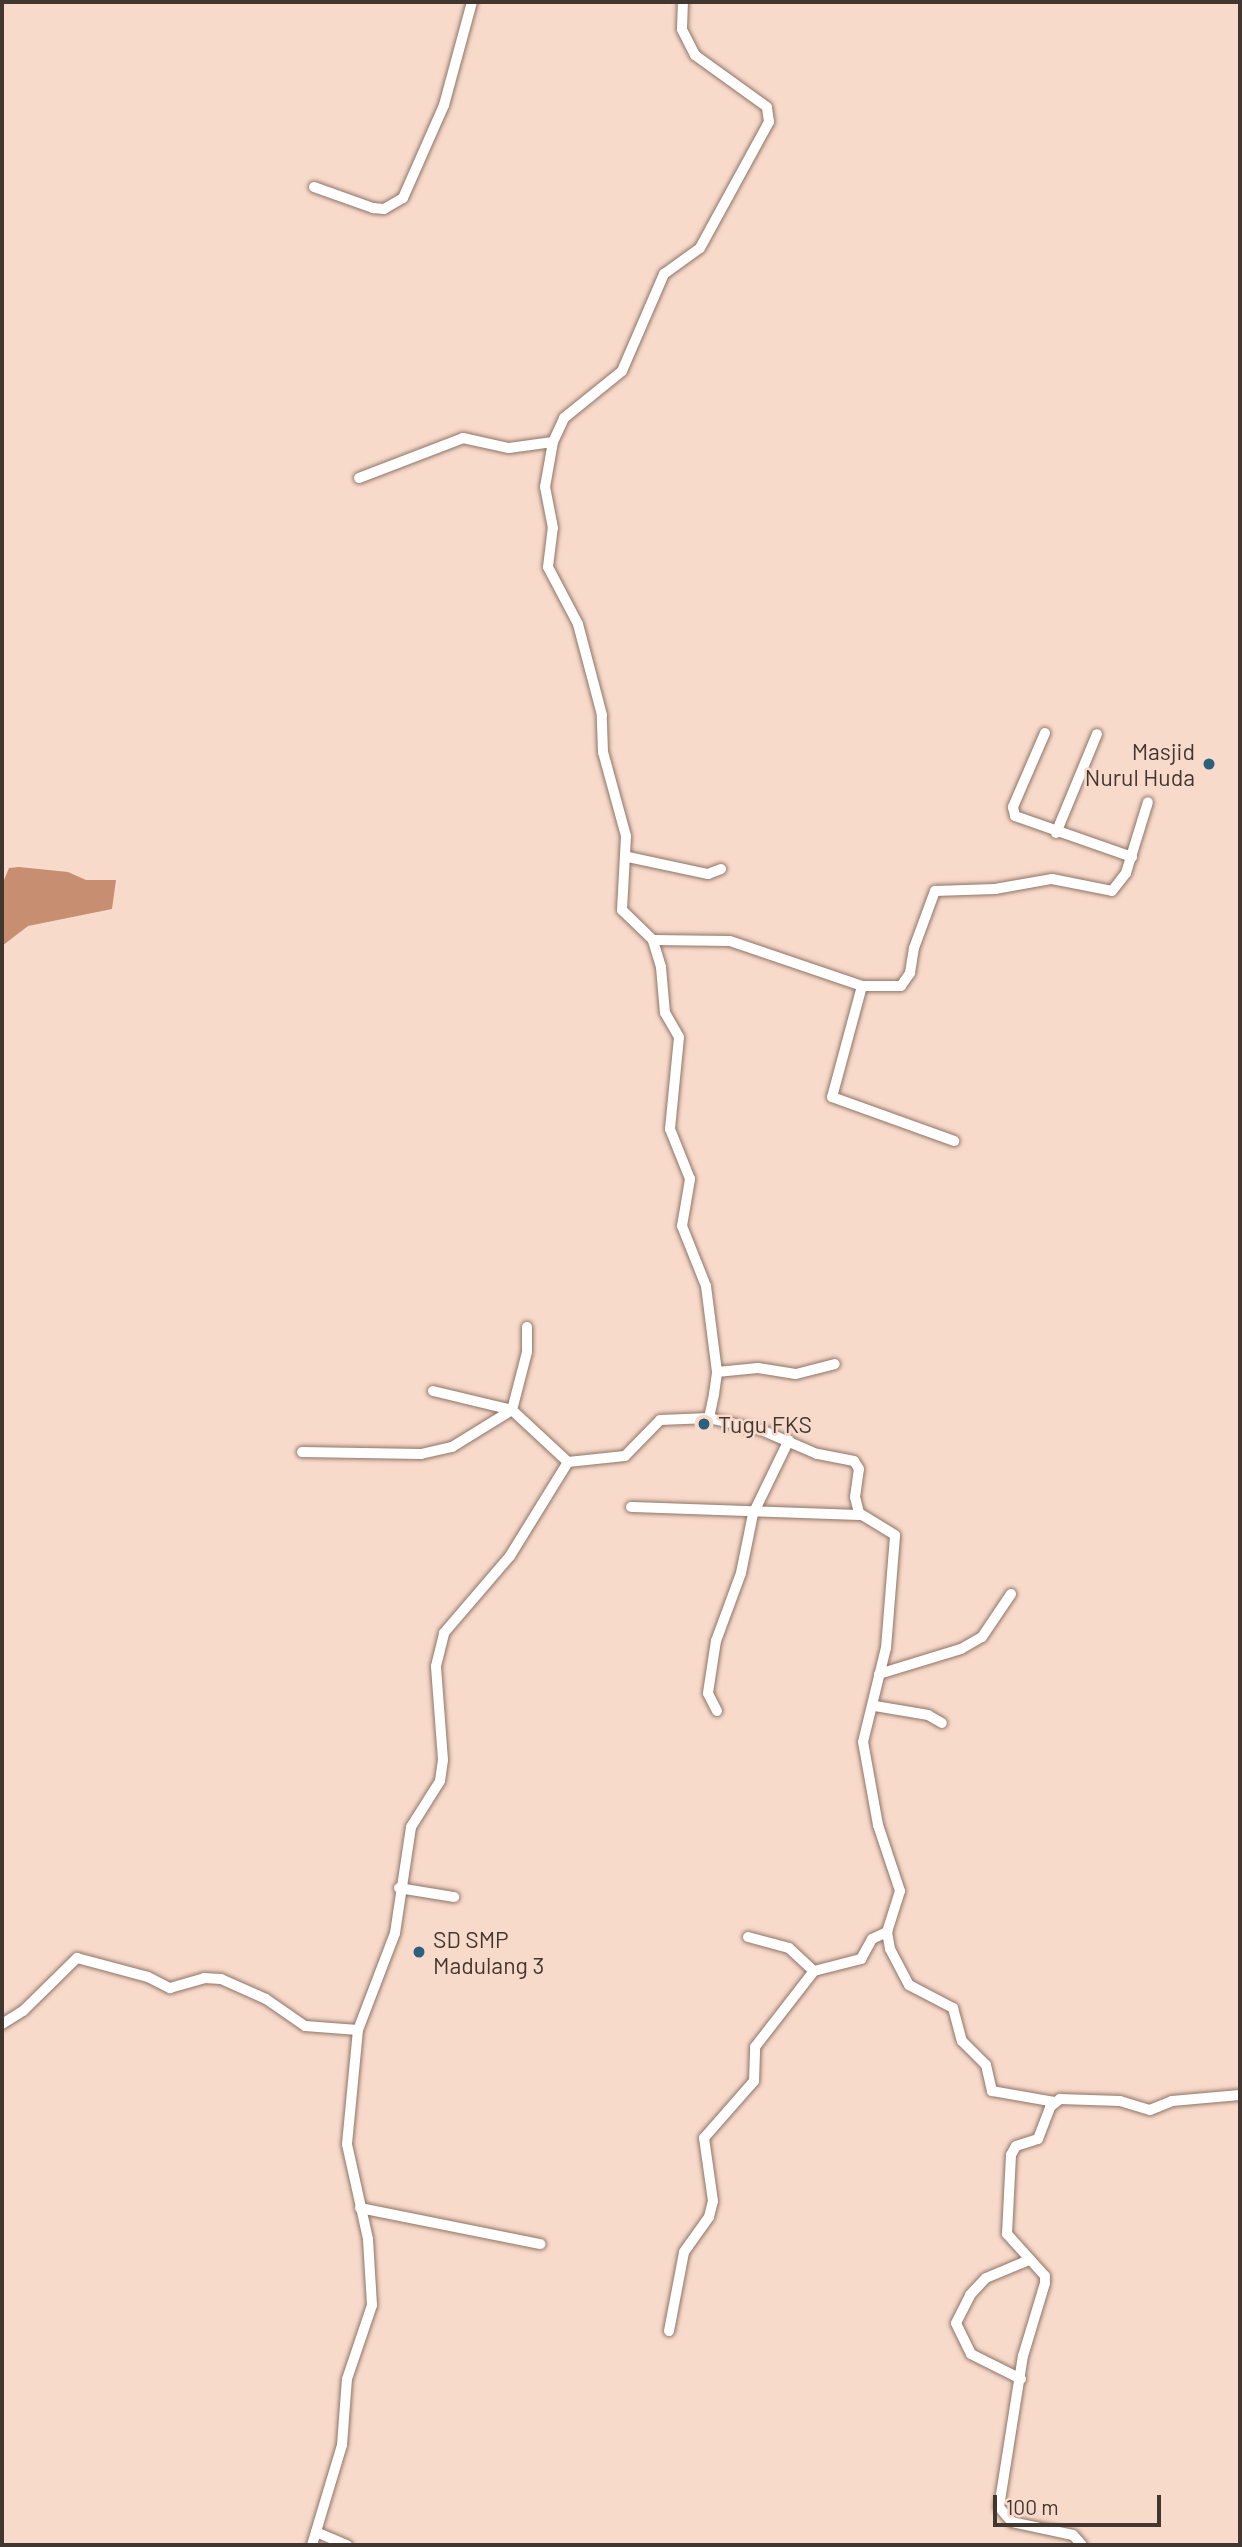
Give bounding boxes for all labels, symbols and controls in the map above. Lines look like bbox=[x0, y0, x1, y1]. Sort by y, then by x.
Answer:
place label: Masjid Nurul Huda bbox=[1085, 737, 1195, 791]
marker: Masjid Nurul Huda bbox=[1201, 756, 1217, 772]
place label: Tugu FKS bbox=[718, 1410, 812, 1438]
marker: Tugu FKS bbox=[696, 1416, 712, 1432]
place label: SD SMP Madulang 3 bbox=[433, 1925, 544, 1979]
marker: SD SMP Madulang 3 bbox=[411, 1944, 427, 1960]
scale bar bbox=[997, 2480, 1165, 2524]
text: 100 m bbox=[1006, 2494, 1059, 2519]

